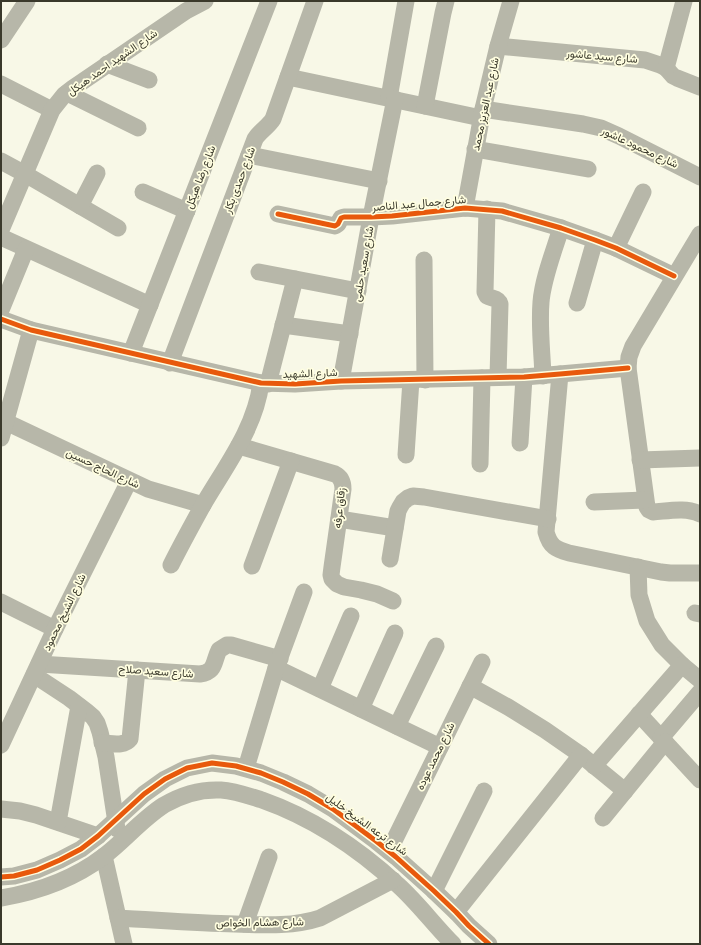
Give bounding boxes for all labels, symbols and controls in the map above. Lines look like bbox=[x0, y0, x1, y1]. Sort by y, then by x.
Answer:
street label: شارع الشهيد احمد هيكل bbox=[65, 26, 161, 99]
street label: شارع سيد عاشور bbox=[565, 47, 639, 67]
street label: شارع عبد العزيز محمد bbox=[469, 56, 503, 152]
street label: شارع محمود عاشور bbox=[598, 124, 680, 172]
street label: شارع رضا هيكل bbox=[182, 143, 220, 211]
street label: شارع حمدى بكار bbox=[221, 145, 259, 216]
street label: شارع جمال عبد الناصر bbox=[370, 193, 467, 215]
street label: شارع سعيد حلمى bbox=[350, 225, 378, 303]
street label: شارع الشهيد bbox=[282, 366, 338, 382]
street label: شارع الحاج حسين bbox=[64, 446, 142, 492]
street label: زقاق عرفه bbox=[331, 487, 348, 529]
street label: شارع الشيخ محمود bbox=[40, 571, 90, 653]
street label: شارع سعيد صلاح bbox=[118, 662, 194, 682]
street label: شارع محمد عوده bbox=[413, 720, 458, 793]
street label: شارع ترعه الشيخ خليل bbox=[323, 790, 410, 859]
street label: شارع هشام الخواص bbox=[216, 915, 304, 931]

